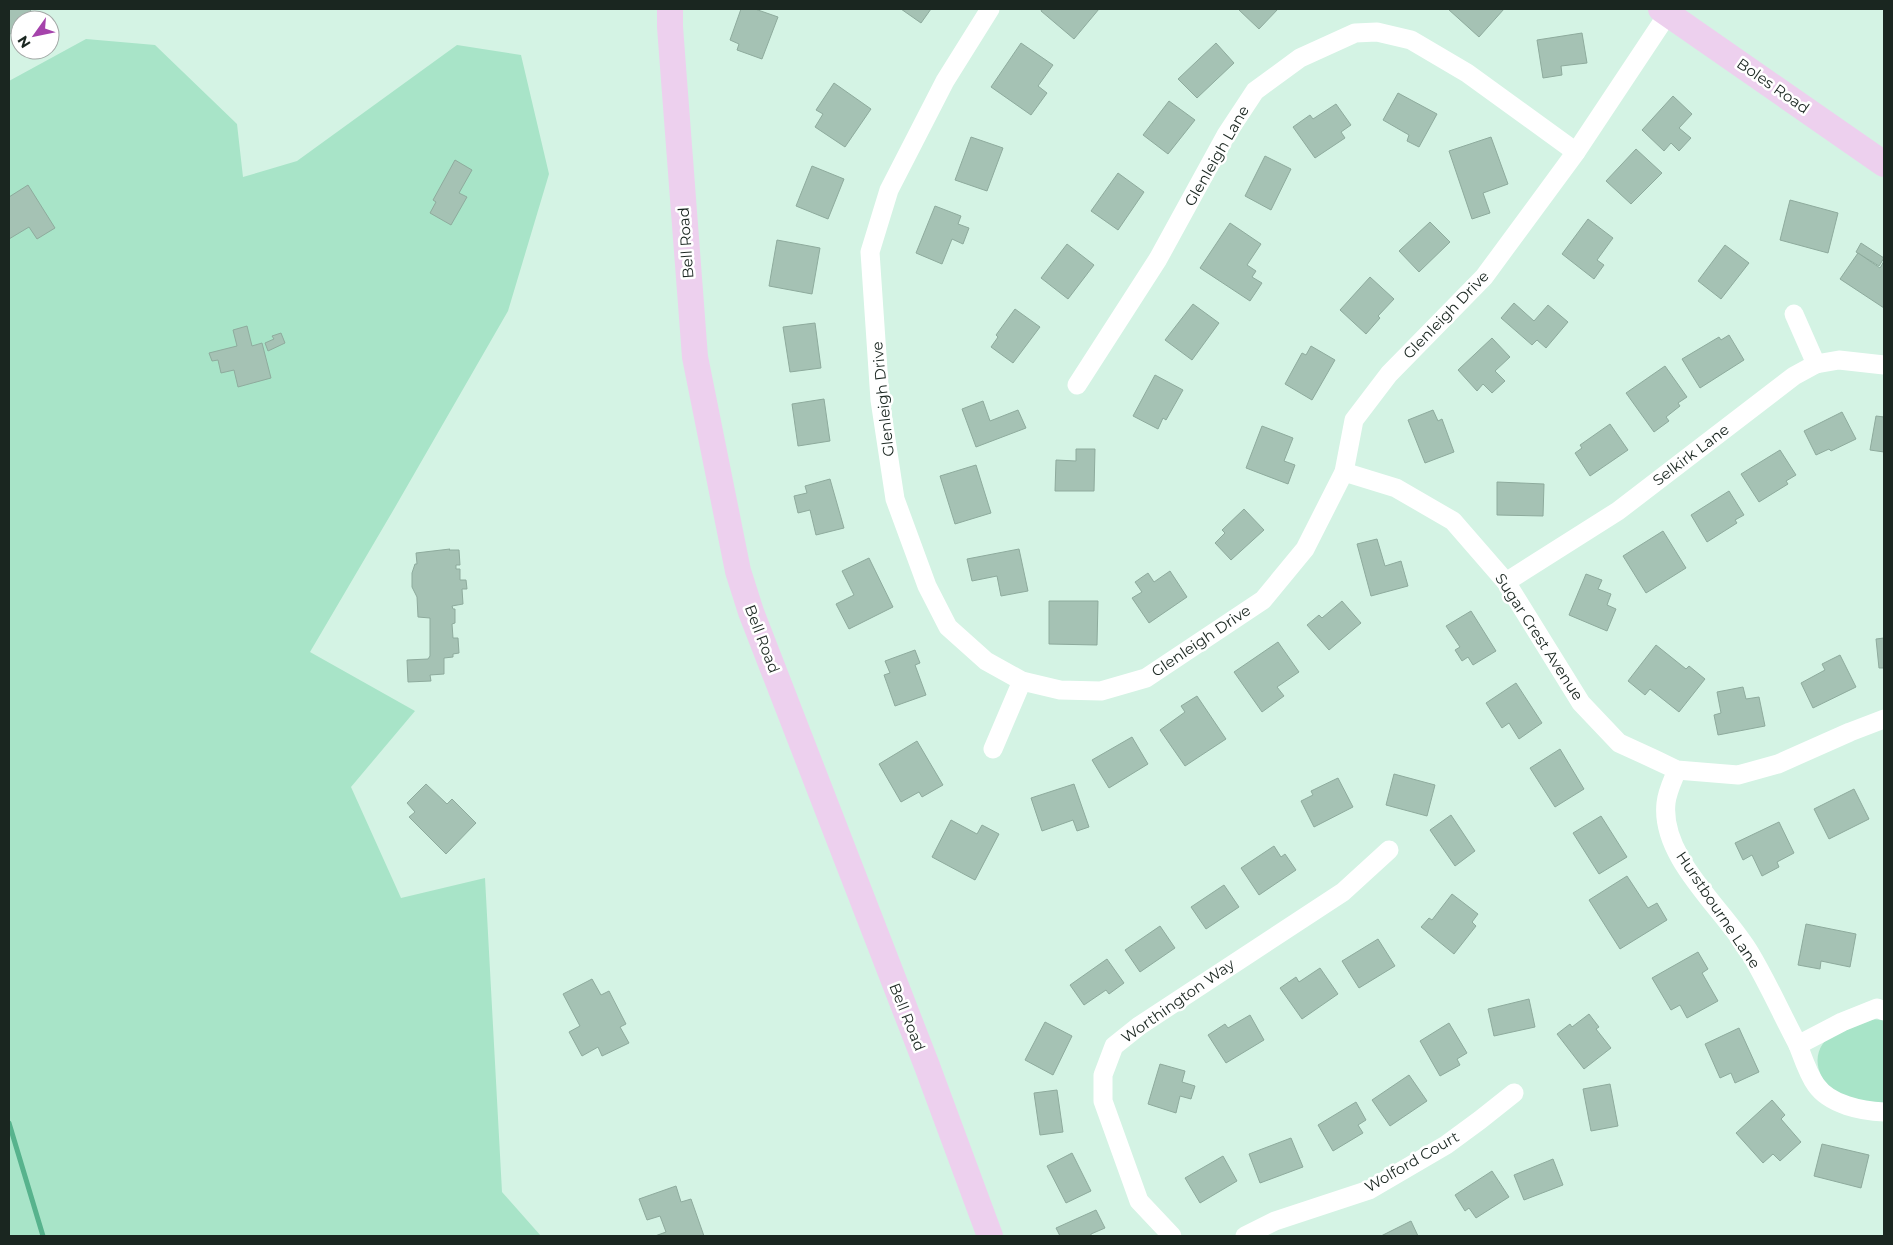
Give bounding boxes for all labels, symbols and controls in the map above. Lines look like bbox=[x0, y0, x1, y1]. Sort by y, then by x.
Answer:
north arrow bbox=[10, 10, 60, 60]
text: N bbox=[13, 32, 35, 52]
street label: Boles Road bbox=[1733, 54, 1813, 118]
street label: Glenleigh Lane bbox=[1180, 102, 1253, 210]
street label: Bell Road bbox=[674, 207, 697, 279]
street label: Glenleigh Drive bbox=[1399, 266, 1493, 363]
street label: Glenleigh Drive bbox=[867, 341, 898, 458]
street label: Selkirk Lane bbox=[1649, 420, 1733, 490]
street label: Sugar Crest Avenue bbox=[1491, 570, 1588, 704]
street label: Glenleigh Drive bbox=[1147, 600, 1254, 681]
street label: Bell Road bbox=[741, 602, 784, 676]
street label: Hurstbourne Lane bbox=[1672, 848, 1765, 972]
street label: Worthington Way bbox=[1117, 954, 1239, 1047]
street label: Bell Road bbox=[885, 980, 930, 1054]
street label: Wolford Court bbox=[1361, 1127, 1462, 1196]

